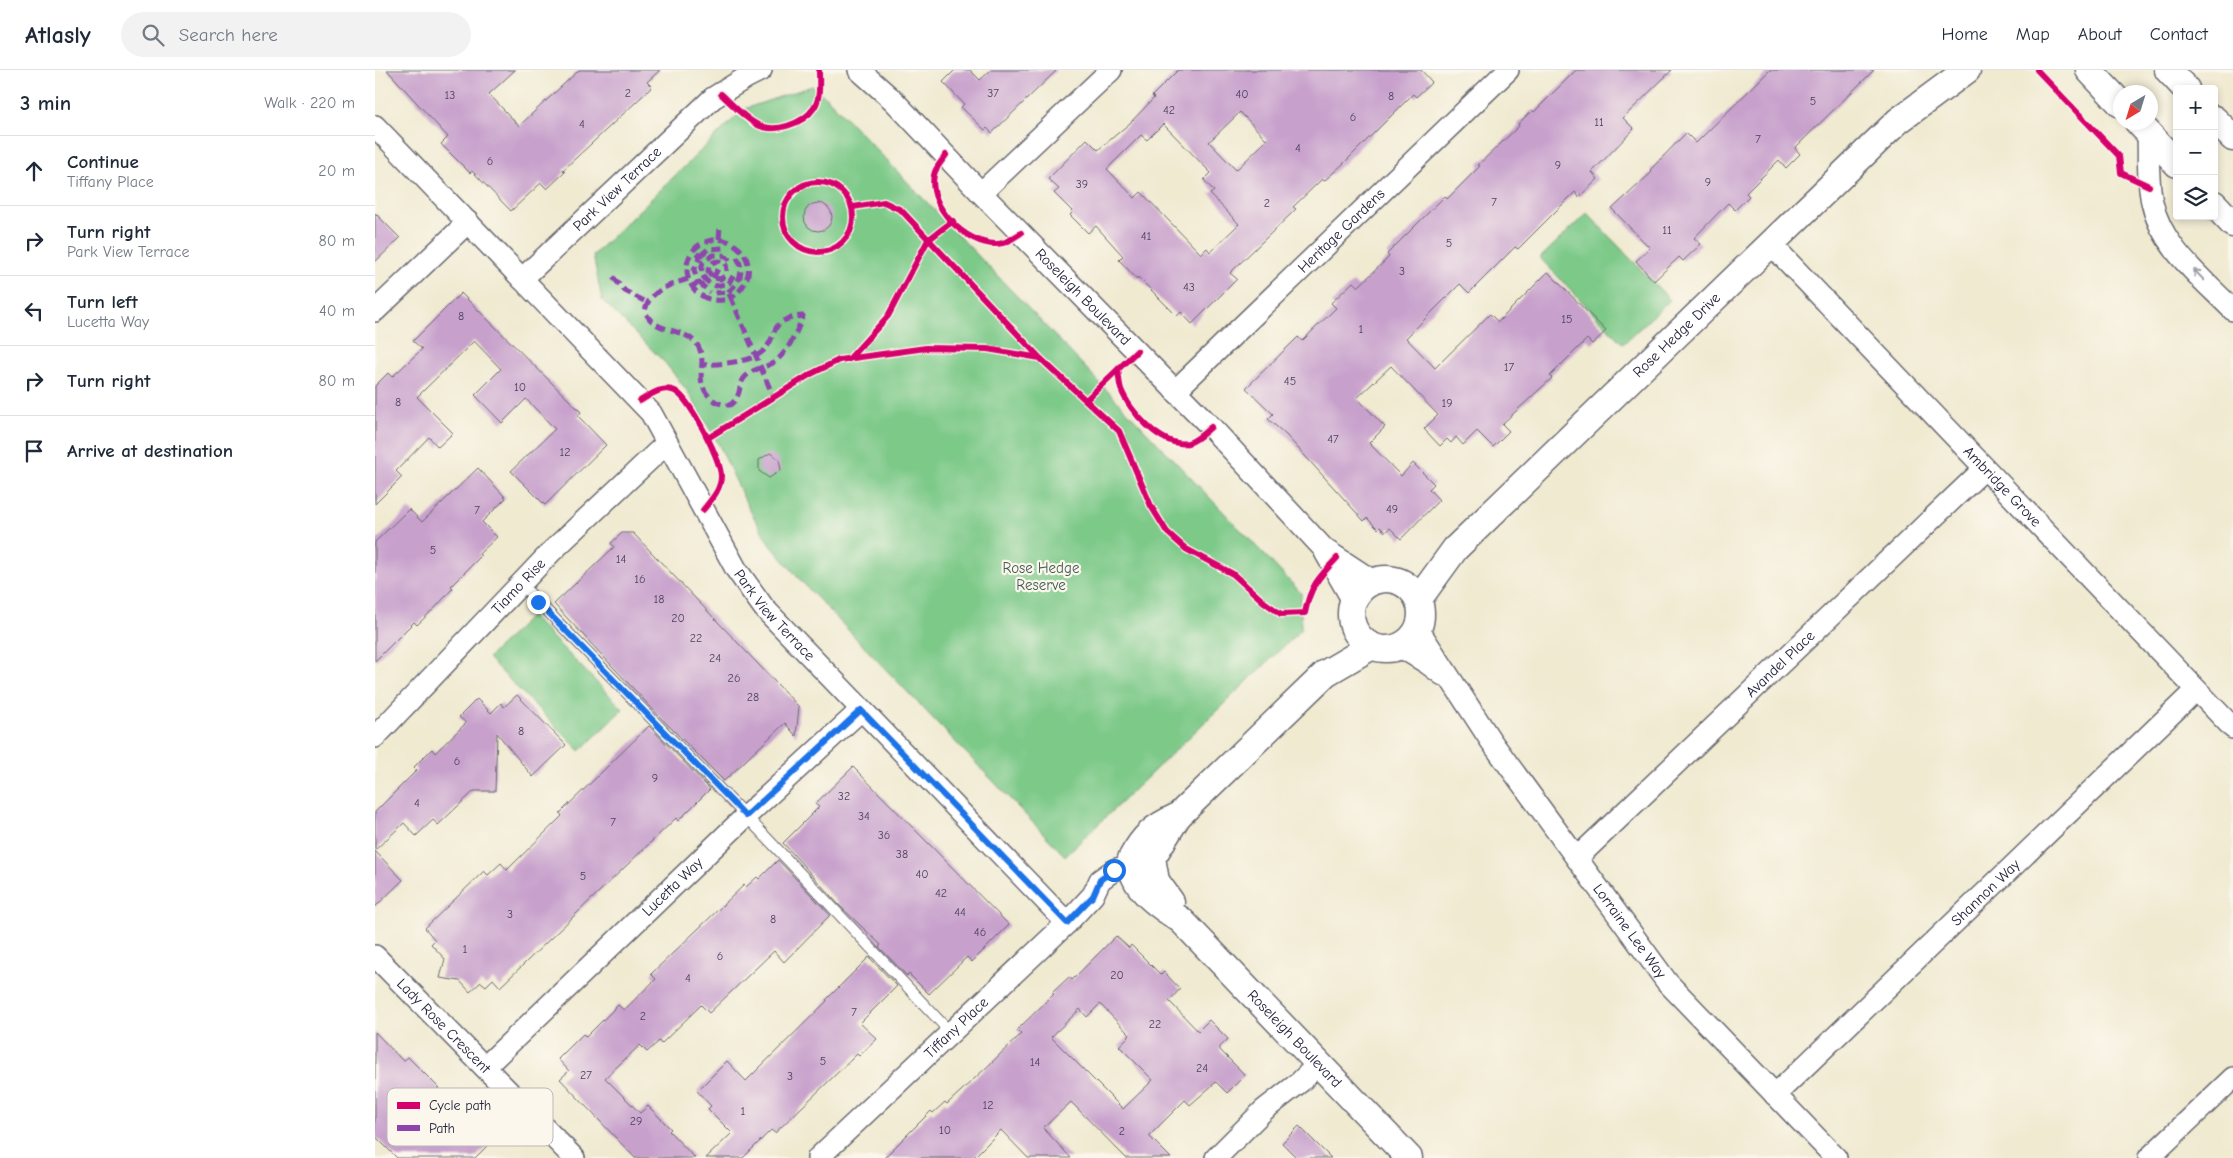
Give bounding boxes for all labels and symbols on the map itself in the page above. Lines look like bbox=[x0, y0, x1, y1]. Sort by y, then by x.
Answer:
north arrow bbox=[2113, 85, 2158, 130]
house number: 2 bbox=[625, 86, 631, 100]
house number: 37 bbox=[987, 86, 999, 100]
house number: 40 bbox=[1235, 87, 1249, 101]
house number: 13 bbox=[445, 88, 455, 102]
house number: 8 bbox=[1388, 89, 1394, 103]
house number: 5 bbox=[1810, 94, 1816, 108]
house number: 42 bbox=[1163, 103, 1175, 117]
house number: 6 bbox=[1350, 110, 1356, 124]
house number: 11 bbox=[1594, 115, 1604, 129]
house number: 4 bbox=[579, 117, 585, 131]
house number: 7 bbox=[1755, 132, 1761, 146]
house number: 4 bbox=[1295, 141, 1301, 155]
street label: Park View Terrace bbox=[569, 142, 665, 235]
house number: 6 bbox=[487, 154, 493, 168]
house number: 9 bbox=[1555, 158, 1561, 172]
house number: 9 bbox=[1705, 175, 1711, 189]
house number: 39 bbox=[1076, 177, 1088, 191]
street label: Heritage Gardens bbox=[1294, 185, 1389, 277]
house number: 7 bbox=[1491, 195, 1497, 209]
house number: 2 bbox=[1264, 196, 1270, 210]
house number: 11 bbox=[1662, 223, 1672, 237]
house number: 41 bbox=[1141, 229, 1152, 243]
house number: 5 bbox=[1446, 236, 1452, 250]
street label: Roseleigh Boulevard bbox=[1032, 245, 1135, 349]
house number: 3 bbox=[1399, 264, 1405, 278]
one-way arrow bbox=[2193, 269, 2205, 282]
house number: 43 bbox=[1183, 280, 1195, 294]
street label: Rose Hedge Drive bbox=[1629, 288, 1724, 381]
house number: 8 bbox=[458, 309, 464, 323]
house number: 15 bbox=[1561, 312, 1573, 326]
house number: 1 bbox=[1359, 322, 1364, 336]
house number: 17 bbox=[1504, 360, 1515, 374]
house number: 45 bbox=[1284, 374, 1296, 388]
house number: 10 bbox=[514, 380, 526, 394]
house number: 8 bbox=[395, 395, 401, 409]
house number: 19 bbox=[1441, 396, 1453, 410]
house number: 47 bbox=[1327, 432, 1339, 446]
street label: Ambridge Grove bbox=[1960, 442, 2045, 531]
house number: 12 bbox=[559, 445, 571, 459]
house number: 49 bbox=[1386, 502, 1398, 516]
house number: 7 bbox=[474, 503, 480, 517]
house number: 5 bbox=[430, 543, 436, 557]
house number: 14 bbox=[616, 552, 626, 566]
street label: Tiamo Rise bbox=[488, 554, 550, 618]
park label: Rose Hedge Reserve bbox=[1002, 559, 1080, 594]
street label: Park View Terrace bbox=[730, 566, 819, 665]
house number: 16 bbox=[634, 572, 646, 586]
route end bbox=[527, 591, 550, 614]
house number: 18 bbox=[654, 592, 664, 606]
house number: 20 bbox=[671, 611, 685, 625]
street label: Avandel Place bbox=[1742, 626, 1819, 701]
house number: 22 bbox=[690, 631, 702, 645]
house number: 24 bbox=[709, 651, 721, 665]
house number: 26 bbox=[728, 671, 740, 685]
house number: 28 bbox=[747, 690, 759, 704]
house number: 8 bbox=[518, 724, 524, 738]
house number: 6 bbox=[454, 754, 460, 768]
house number: 9 bbox=[652, 771, 658, 785]
house number: 32 bbox=[838, 789, 850, 803]
house number: 4 bbox=[414, 796, 420, 810]
house number: 34 bbox=[858, 809, 870, 823]
house number: 7 bbox=[610, 815, 616, 829]
house number: 36 bbox=[878, 828, 890, 842]
house number: 38 bbox=[896, 847, 908, 861]
street label: Lucetta Way bbox=[638, 853, 707, 920]
street label: Shannon Way bbox=[1947, 855, 2024, 930]
route start bbox=[1103, 859, 1126, 882]
house number: 40 bbox=[915, 867, 929, 881]
house number: 5 bbox=[580, 869, 586, 883]
street label: Lorraine Lee Way bbox=[1589, 880, 1670, 982]
house number: 42 bbox=[935, 886, 947, 900]
house number: 44 bbox=[954, 905, 966, 919]
house number: 3 bbox=[507, 907, 513, 921]
house number: 8 bbox=[770, 912, 776, 926]
house number: 46 bbox=[974, 925, 986, 939]
house number: 1 bbox=[463, 942, 468, 956]
house number: 6 bbox=[717, 949, 723, 963]
house number: 20 bbox=[1110, 968, 1124, 982]
house number: 4 bbox=[685, 971, 691, 985]
street label: Lady Rose Crescent bbox=[393, 975, 495, 1078]
street label: Roseleigh Boulevard bbox=[1244, 986, 1346, 1091]
street label: Tiffany Place bbox=[920, 993, 992, 1062]
house number: 7 bbox=[851, 1005, 857, 1019]
house number: 2 bbox=[640, 1009, 646, 1023]
house number: 22 bbox=[1149, 1017, 1161, 1031]
house number: 5 bbox=[820, 1054, 826, 1068]
house number: 14 bbox=[1030, 1055, 1040, 1069]
house number: 24 bbox=[1196, 1061, 1208, 1075]
house number: 27 bbox=[580, 1068, 592, 1082]
house number: 3 bbox=[787, 1069, 793, 1083]
legend bbox=[387, 1088, 553, 1146]
text: Cycle path bbox=[429, 1097, 491, 1114]
house number: 12 bbox=[982, 1098, 994, 1112]
house number: 1 bbox=[741, 1104, 746, 1118]
house number: 29 bbox=[630, 1114, 642, 1128]
text: Path bbox=[429, 1120, 455, 1137]
house number: 10 bbox=[939, 1123, 951, 1137]
house number: 2 bbox=[1119, 1124, 1125, 1138]

